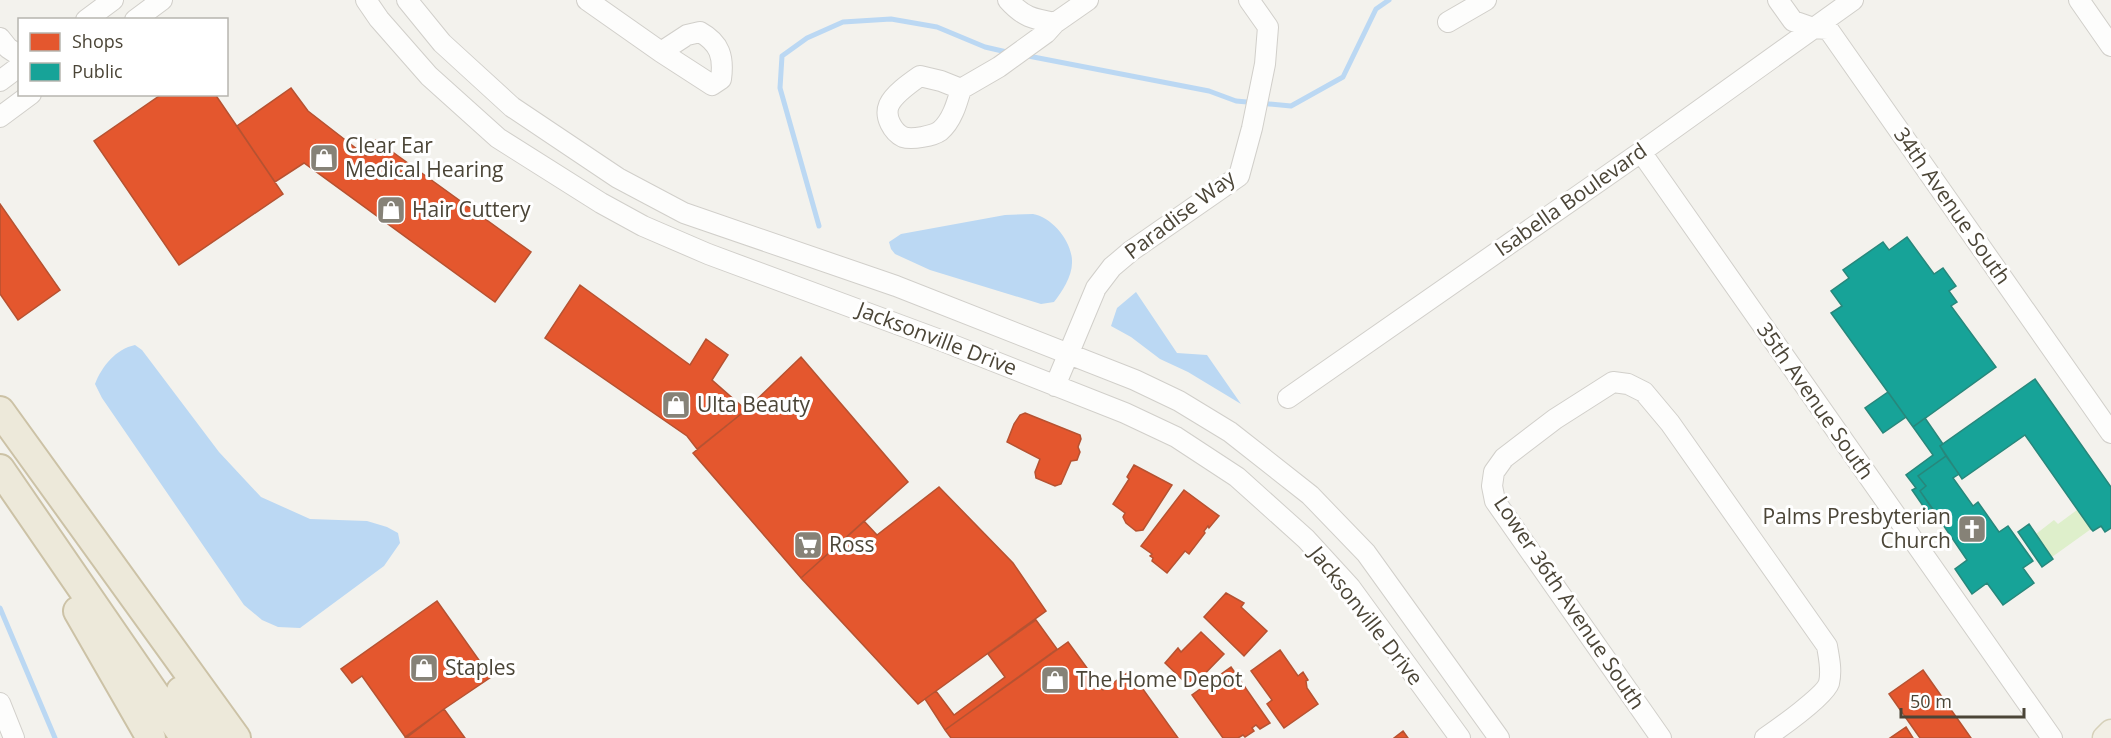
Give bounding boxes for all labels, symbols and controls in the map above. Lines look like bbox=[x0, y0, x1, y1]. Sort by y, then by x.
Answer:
legend bbox=[18, 18, 228, 96]
text: Shops bbox=[72, 29, 123, 53]
text: Public bbox=[72, 59, 123, 83]
street label: 34th Avenue South bbox=[1888, 121, 2018, 290]
place label: Clear Ear Medical Hearing bbox=[345, 131, 503, 183]
street label: Isabella Boulevard bbox=[1489, 136, 1652, 262]
shop icon: Clear Ear Medical Hearing bbox=[308, 142, 340, 174]
street label: Paradise Way bbox=[1118, 163, 1241, 265]
shop icon: Hair Cuttery bbox=[375, 194, 407, 226]
place label: Hair Cuttery bbox=[412, 195, 531, 223]
street label: Jacksonville Drive bbox=[852, 294, 1021, 381]
street label: 35th Avenue South bbox=[1751, 316, 1881, 485]
shop icon: Ulta Beauty bbox=[660, 389, 692, 421]
place label: Ulta Beauty bbox=[697, 390, 811, 418]
street label: Lower 36th Avenue South bbox=[1488, 490, 1652, 715]
place label: Palms Presbyterian Church bbox=[1762, 502, 1951, 554]
church icon: Palms Presbyterian Church bbox=[1956, 513, 1988, 545]
supermarket icon: Ross bbox=[792, 529, 824, 561]
place label: Ross bbox=[829, 530, 875, 558]
street label: Jacksonville Drive bbox=[1303, 539, 1430, 691]
shop icon: Staples bbox=[408, 652, 440, 684]
place label: Staples bbox=[445, 653, 516, 681]
shop icon: The Home Depot bbox=[1039, 664, 1071, 696]
place label: The Home Depot bbox=[1076, 665, 1243, 693]
scale bar bbox=[1901, 681, 2024, 719]
text: 50 m bbox=[1910, 689, 1952, 713]

